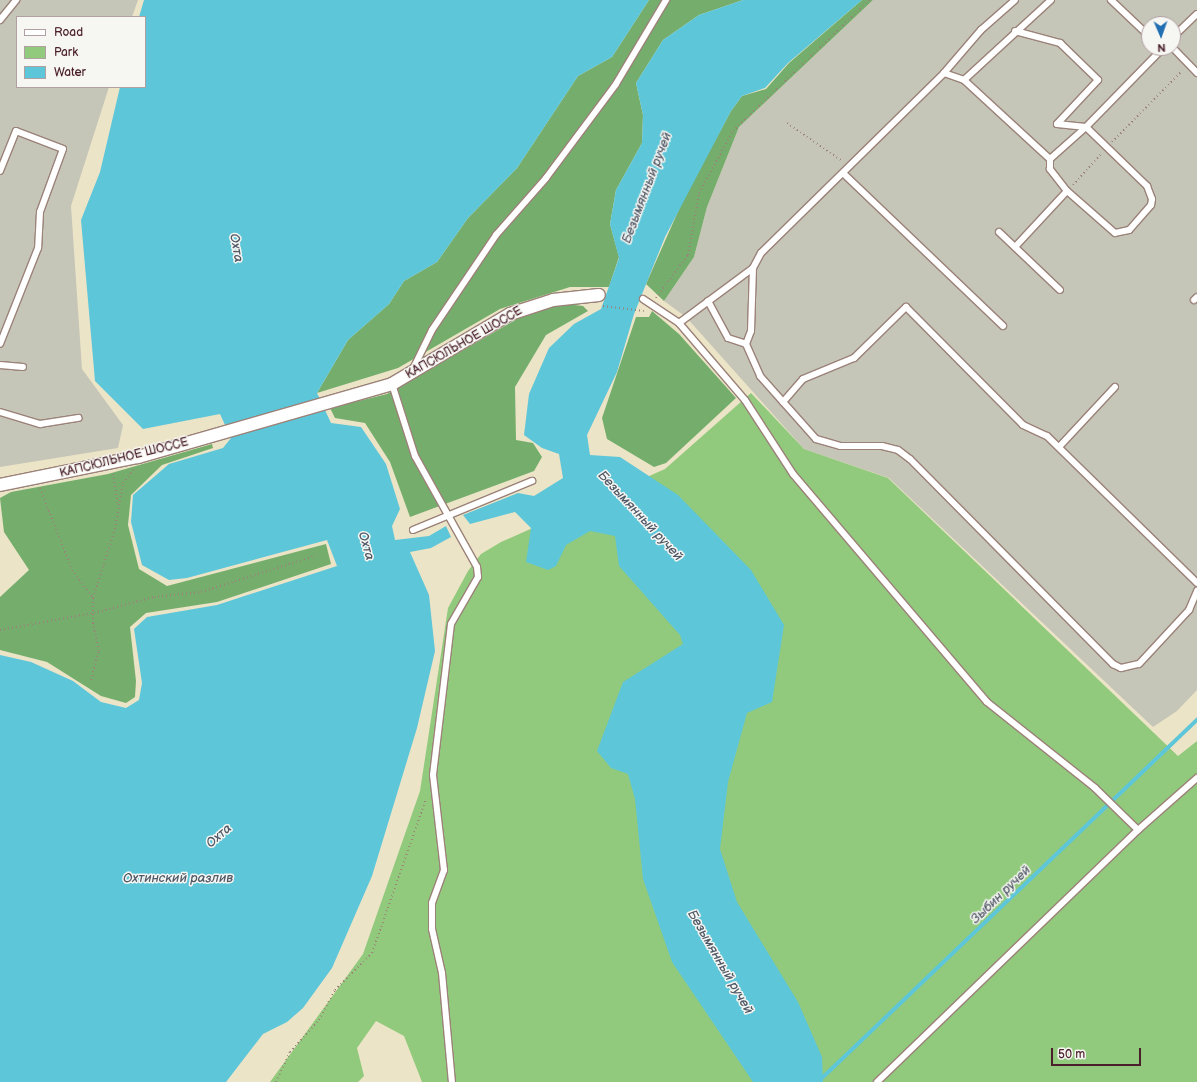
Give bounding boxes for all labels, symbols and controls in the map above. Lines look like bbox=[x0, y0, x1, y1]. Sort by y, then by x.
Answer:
legend bbox=[16, 16, 146, 88]
north arrow bbox=[1141, 16, 1181, 56]
text: Road bbox=[54, 25, 83, 40]
text: N bbox=[1157, 41, 1166, 54]
text: Park bbox=[54, 45, 78, 60]
text: Water bbox=[54, 65, 86, 80]
water label: Безымянный ручей bbox=[619, 130, 675, 246]
water label: Охта bbox=[226, 232, 246, 264]
street label: КАПСЮЛЬНОЕ ШОССЕ bbox=[403, 304, 525, 382]
street label: КАПСЮЛЬНОЕ ШОССЕ bbox=[58, 435, 190, 481]
water label: Безымянный ручей bbox=[594, 468, 686, 564]
water label: Охта bbox=[355, 530, 377, 562]
water label: Охта bbox=[203, 821, 235, 851]
water label: Зыбин ручей bbox=[968, 863, 1034, 927]
water label: Охтинский разлив bbox=[123, 870, 233, 886]
water label: Безымянный ручей bbox=[684, 907, 756, 1017]
scale bar bbox=[1053, 1040, 1143, 1066]
text: 50 m bbox=[1058, 1047, 1085, 1062]

